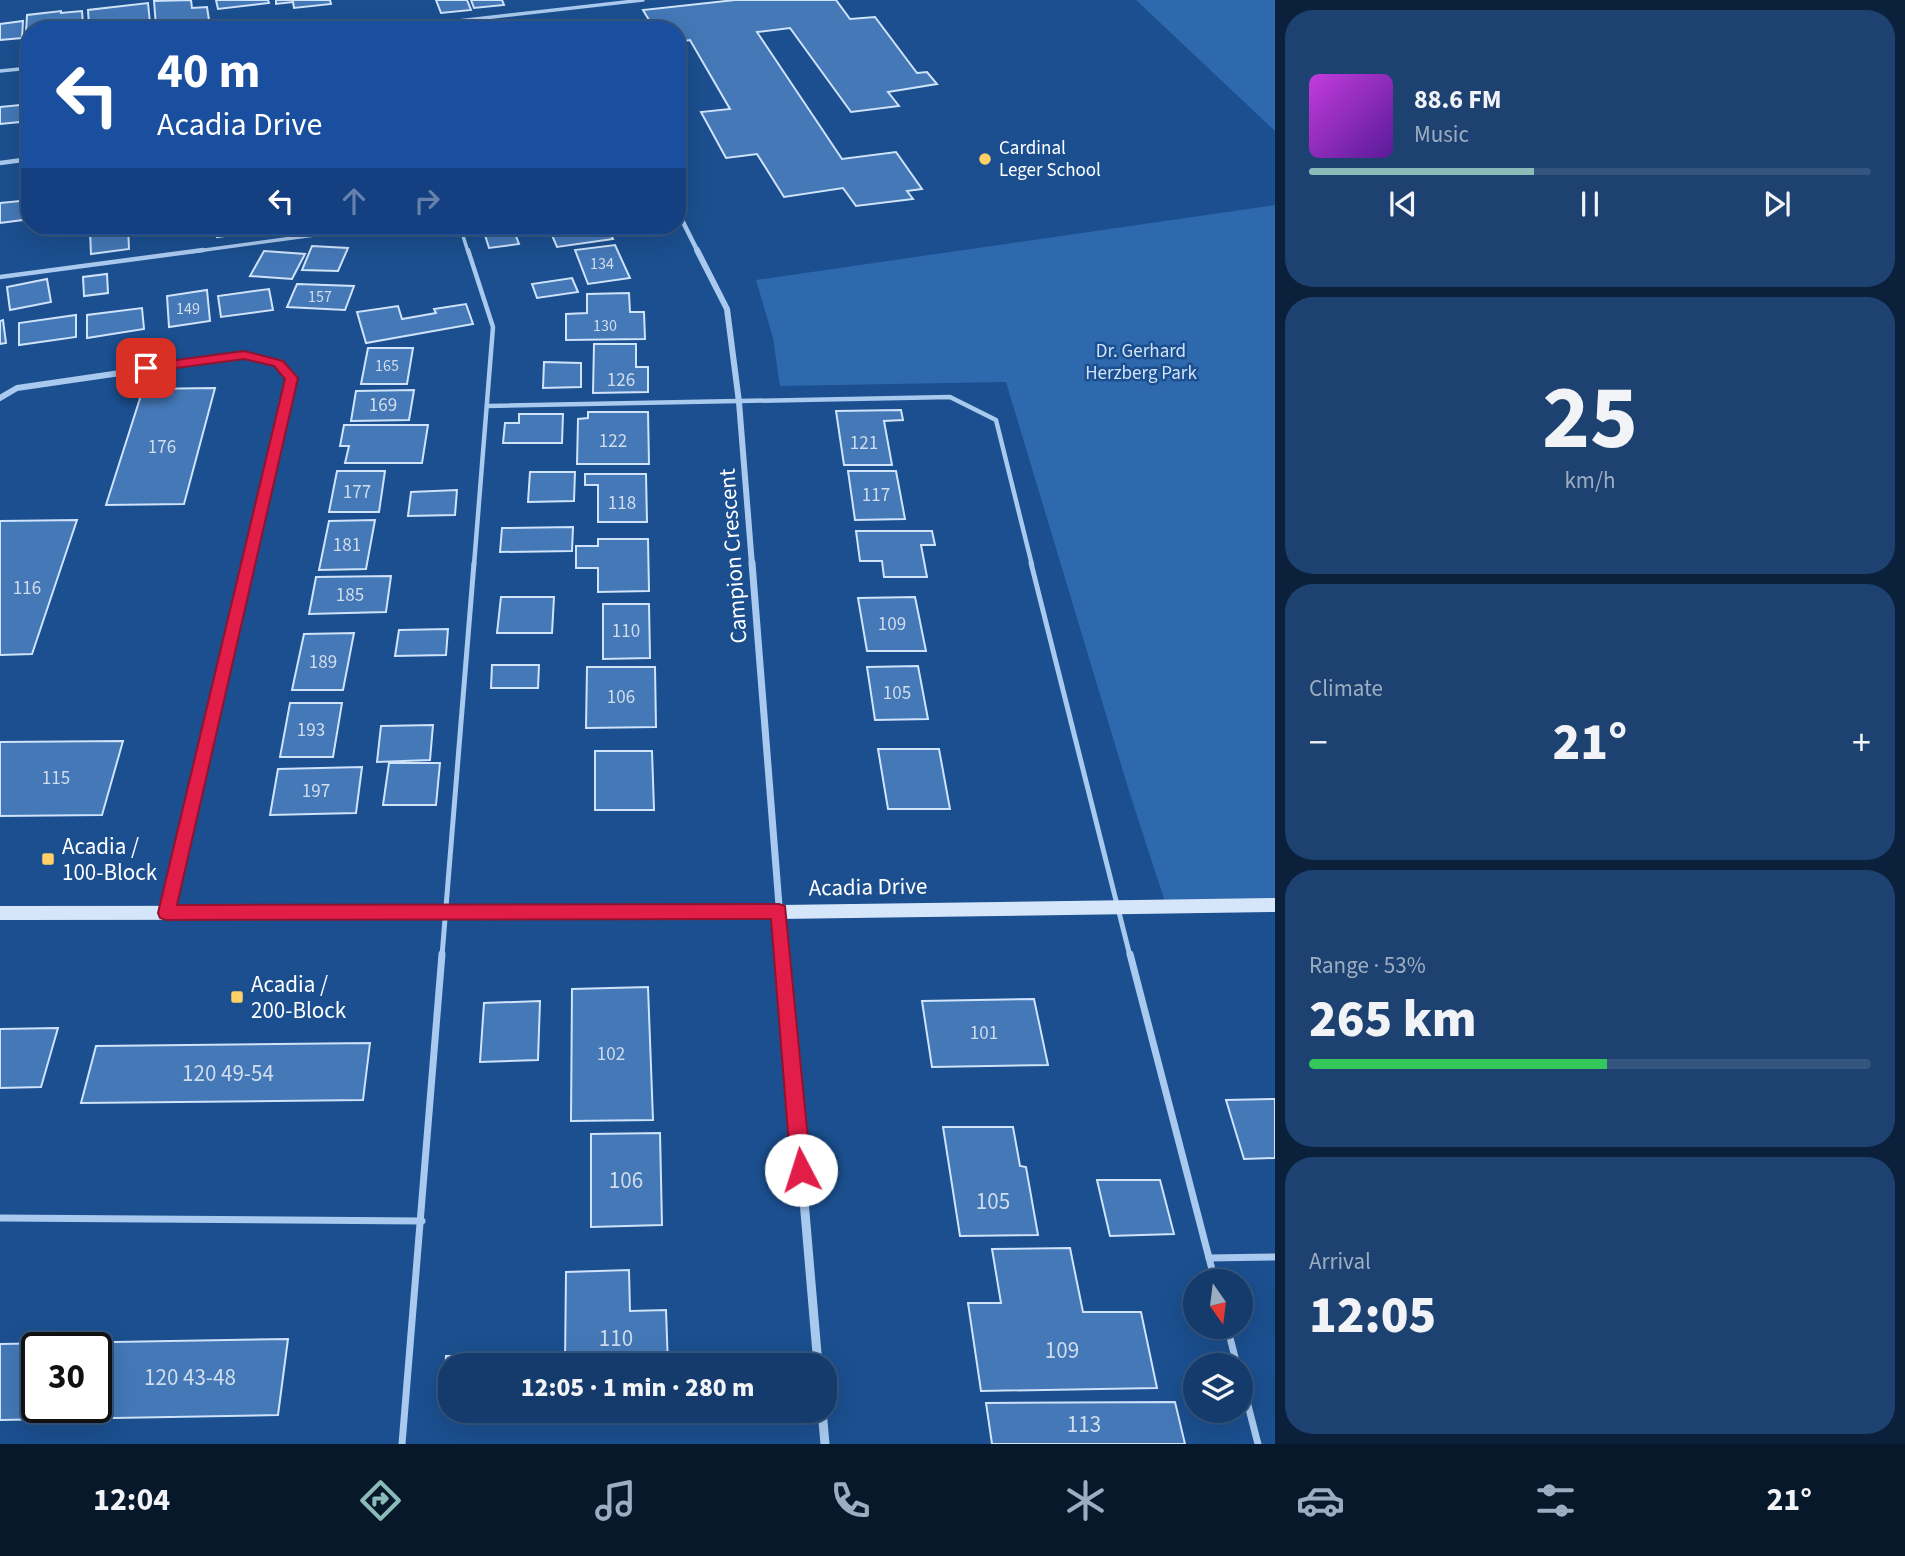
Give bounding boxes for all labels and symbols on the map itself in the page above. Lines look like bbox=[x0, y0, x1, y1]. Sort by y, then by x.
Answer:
place label: Cardinal Leger School bbox=[999, 135, 1101, 184]
marker: Cardinal Leger School bbox=[977, 151, 993, 167]
house number: 134 bbox=[590, 253, 614, 275]
house number: 157 bbox=[308, 286, 332, 308]
house number: 149 bbox=[176, 298, 200, 320]
house number: 130 bbox=[593, 315, 617, 337]
pin bbox=[116, 338, 176, 398]
park label: Dr. Gerhard Herzberg Park bbox=[1085, 338, 1197, 387]
house number: 165 bbox=[375, 355, 399, 377]
house number: 126 bbox=[607, 367, 635, 394]
house number: 169 bbox=[369, 392, 397, 419]
house number: 122 bbox=[599, 428, 627, 455]
house number: 121 bbox=[850, 430, 878, 457]
house number: 176 bbox=[148, 434, 176, 461]
street label: Campion Crescent bbox=[710, 467, 756, 645]
house number: 177 bbox=[343, 479, 371, 506]
house number: 117 bbox=[862, 482, 890, 509]
house number: 118 bbox=[608, 490, 636, 517]
house number: 181 bbox=[333, 532, 361, 559]
house number: 116 bbox=[13, 575, 41, 602]
house number: 185 bbox=[336, 582, 364, 609]
house number: 109 bbox=[878, 611, 906, 638]
house number: 110 bbox=[612, 618, 640, 645]
house number: 189 bbox=[309, 649, 337, 676]
house number: 105 bbox=[883, 680, 911, 707]
house number: 106 bbox=[607, 684, 635, 711]
house number: 193 bbox=[297, 717, 325, 744]
house number: 115 bbox=[42, 765, 70, 792]
house number: 197 bbox=[302, 778, 330, 805]
place label: Acadia / 100-Block bbox=[62, 830, 158, 889]
marker: Acadia / 100-Block bbox=[40, 851, 56, 867]
street label: Acadia Drive bbox=[808, 869, 928, 905]
place label: Acadia / 200-Block bbox=[251, 968, 347, 1027]
marker: Acadia / 200-Block bbox=[229, 989, 245, 1005]
house number: 101 bbox=[970, 1020, 998, 1047]
house number: 102 bbox=[597, 1041, 625, 1068]
house number: 120 49-54 bbox=[182, 1057, 274, 1090]
position arrow bbox=[764, 1133, 838, 1207]
house number: 106 bbox=[609, 1164, 643, 1197]
house number: 105 bbox=[976, 1185, 1010, 1218]
north arrow bbox=[1183, 1269, 1253, 1339]
house number: 110 bbox=[599, 1322, 633, 1355]
speed limit sign: 30 bbox=[21, 1332, 112, 1423]
house number: 109 bbox=[1045, 1334, 1079, 1367]
house number: 120 43-48 bbox=[144, 1361, 236, 1394]
house number: 113 bbox=[1067, 1408, 1101, 1441]

